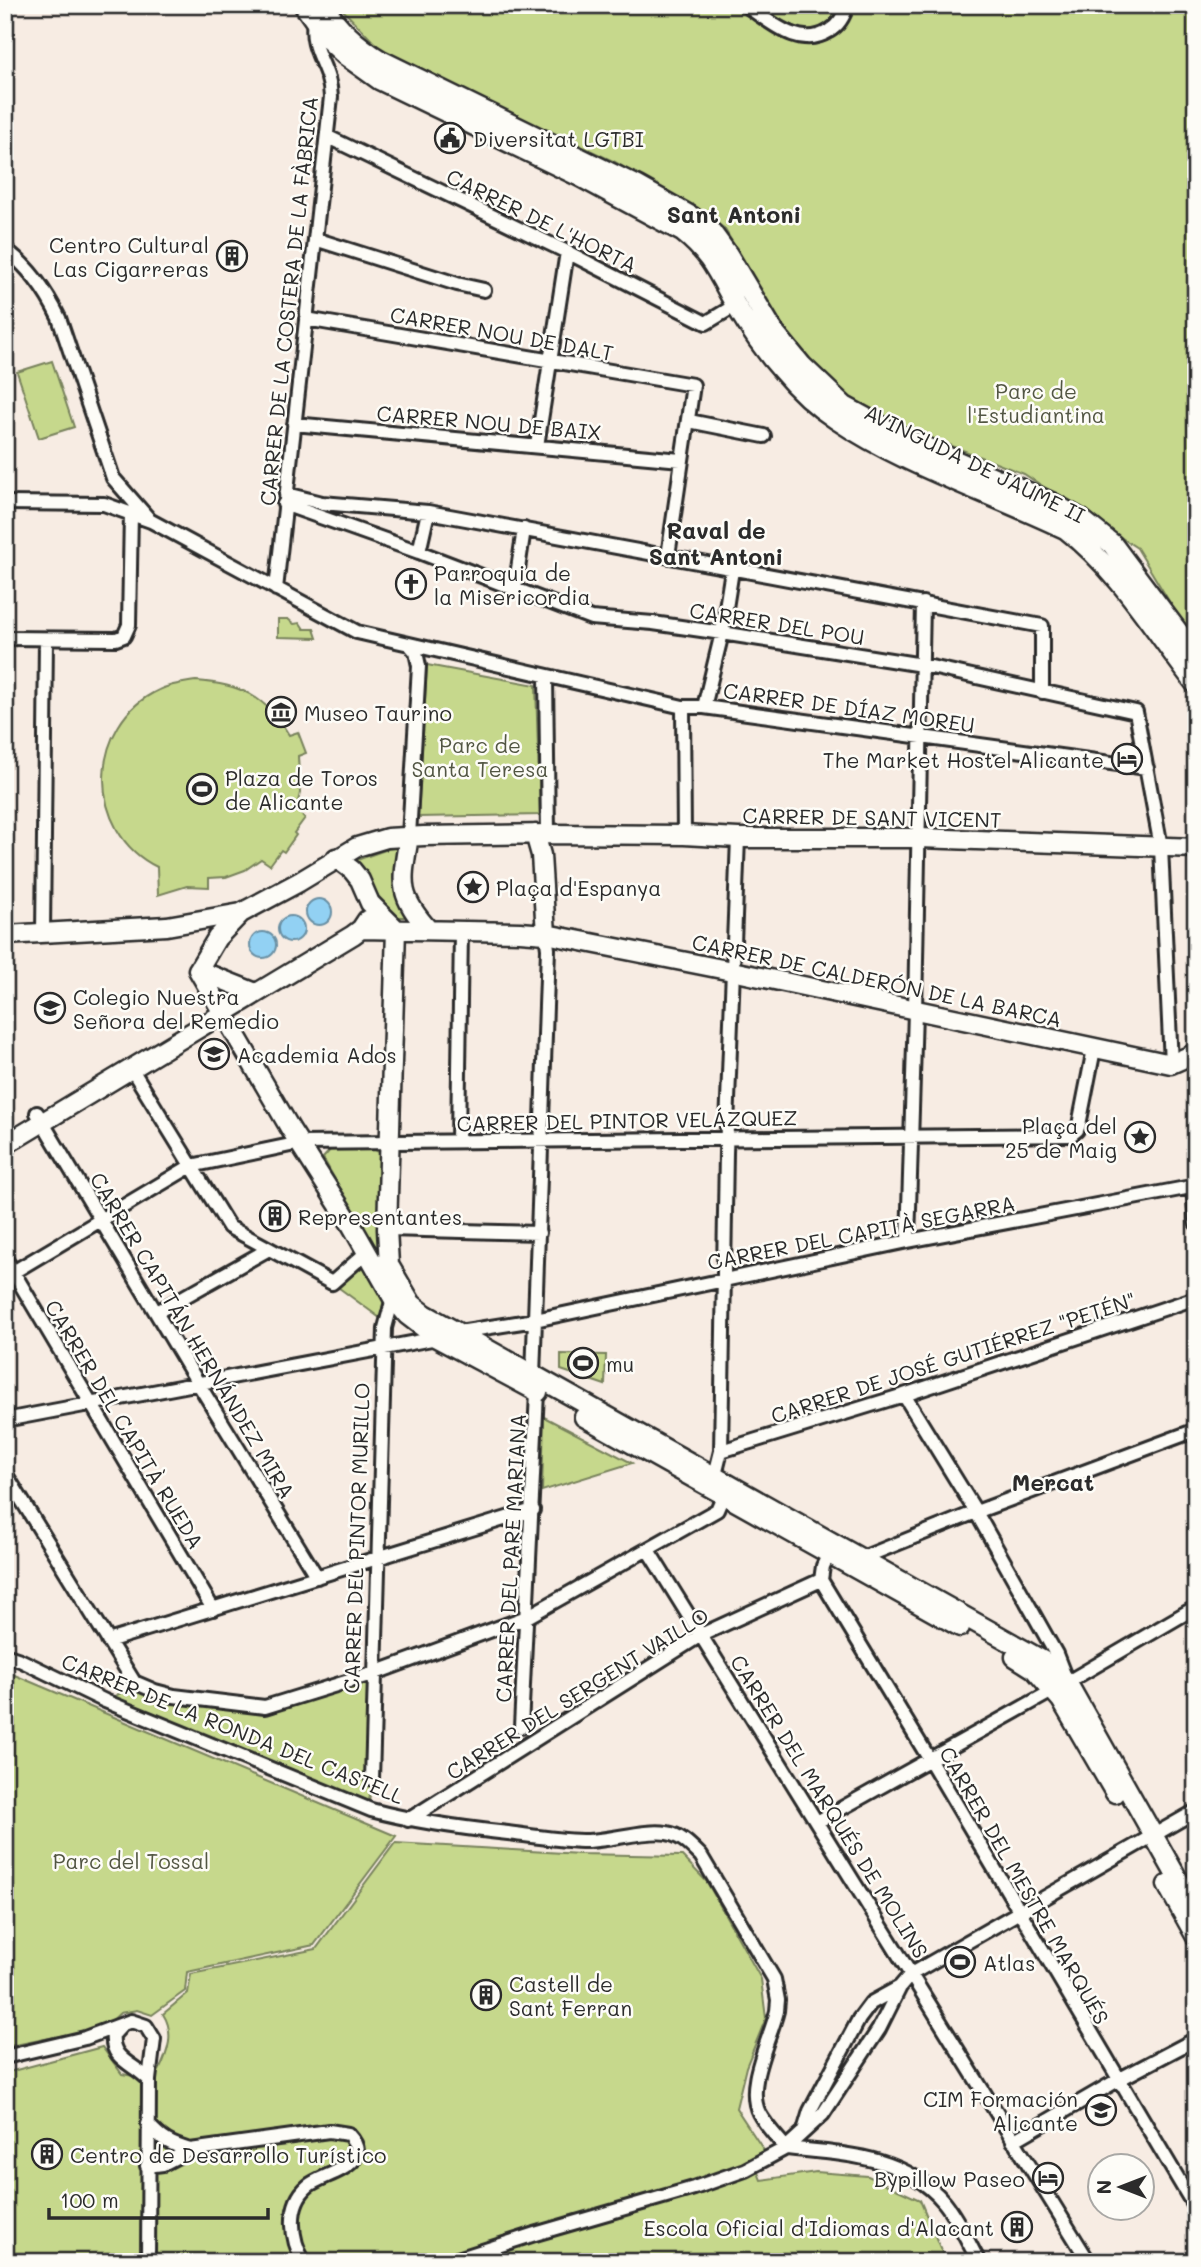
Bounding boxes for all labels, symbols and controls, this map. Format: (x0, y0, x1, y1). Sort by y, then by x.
street label: CARRER DE LA COSTERA DE LA FÀBRICA (253, 95, 323, 507)
public building icon: Diversitat LGTBI (433, 121, 467, 155)
place label: Diversitat LGTBI (473, 125, 644, 152)
street label: CARRER DE L'HORTA (442, 162, 642, 278)
district label: Sant Antoni (667, 199, 801, 229)
place label: Centro Cultural Las Cigarreras (49, 231, 209, 282)
building icon: Centro Cultural Las Cigarreras (215, 239, 249, 273)
street label: CARRER NOU DE DALT (388, 300, 616, 366)
park label: Parc de l'Estudiantina (967, 377, 1105, 428)
street label: AVINGUDA DE JAUME II (860, 398, 1090, 528)
street label: CARRER NOU DE BAIX (376, 399, 602, 445)
district label: Raval de Sant Antoni (649, 515, 783, 571)
place label: Parroquia de la Misericordia (434, 559, 591, 610)
church icon: Parroquia de la Misericordia (394, 567, 428, 601)
street label: CARRER DEL POU (688, 596, 866, 650)
street label: CARRER DE DÍAZ MOREU (721, 676, 977, 738)
museum icon: Museo Taurino (264, 695, 298, 729)
place label: Museo Taurino (304, 699, 452, 726)
park label: Parc de Santa Teresa (411, 731, 549, 782)
hotel icon: The Market Hostel Alicante (1110, 742, 1144, 776)
place label: The Market Hostel Alicante (823, 746, 1104, 773)
place label: Plaza de Toros de Alicante (225, 764, 378, 815)
sports icon: Plaza de Toros de Alicante (185, 772, 219, 806)
street label: CARRER DE SANT VICENT (742, 801, 1002, 833)
place icon: Plaça d'Espanya (456, 870, 490, 904)
place label: Plaça d'Espanya (496, 874, 661, 901)
street label: CARRER DE CALDERÓN DE LA BARCA (690, 928, 1064, 1032)
place label: Colegio Nuestra Señora del Remedio (73, 983, 279, 1034)
school or university icon: Colegio Nuestra Señora del Remedio (33, 991, 67, 1025)
school or university icon: Academia Ados (197, 1037, 231, 1071)
place label: Academia Ados (237, 1041, 397, 1068)
street label: CARRER DEL PINTOR VELÁZQUEZ (456, 1104, 798, 1136)
place label: Plaça del 25 de Maig (1005, 1112, 1117, 1163)
place icon: Plaça del 25 de Maig (1123, 1120, 1157, 1154)
street label: CARRER CAPITÁN HERNÁNDEZ MIRA (85, 1167, 301, 1503)
street label: CARRER DEL CAPITÀ SEGARRA (705, 1189, 1017, 1275)
building icon: Representantes (258, 1199, 292, 1233)
place label: Representantes (298, 1203, 462, 1230)
street label: CARRER DE JOSÉ GUTIÉRREZ "PETÉN" (767, 1285, 1139, 1429)
street label: CARRER DEL CAPITÀ RUEDA (40, 1295, 210, 1553)
sports icon: mu (566, 1346, 600, 1380)
place label: mu (606, 1350, 634, 1377)
street label: CARRER DEL PINTOR MURILLO (337, 1382, 375, 1694)
street label: CARRER DEL PARE MARIANA (489, 1413, 531, 1703)
district label: Mercat (1012, 1467, 1094, 1497)
street label: CARRER DEL SERGENT VAILLO (441, 1601, 713, 1785)
street label: CARRER DE LA RONDA DEL CASTELL (58, 1647, 408, 1809)
street label: CARRER DEL MARQUÉS DE MOLINS (725, 1649, 935, 1963)
street label: CARRER DEL MESTRE MARQUÉS (934, 1741, 1116, 2029)
park label: Parc del Tossal (53, 1847, 209, 1874)
sports icon: Atlas (943, 1945, 977, 1979)
place label: Atlas (983, 1949, 1035, 1976)
place label: Castell de Sant Ferran (509, 1970, 632, 2021)
building icon: Castell de Sant Ferran (469, 1978, 503, 2012)
place label: CIM Formación Alicante (923, 2085, 1078, 2136)
school or university icon: CIM Formación Alicante (1084, 2093, 1118, 2127)
building icon: Centro de Desarrollo Turístico (30, 2137, 64, 2171)
place label: Centro de Desarrollo Turístico (70, 2141, 387, 2168)
north arrow (1086, 2152, 1156, 2222)
hotel icon: Bypillow Paseo (1031, 2161, 1065, 2195)
place label: Bypillow Paseo (874, 2165, 1025, 2192)
scale bar (49, 2176, 268, 2220)
text: N (1091, 2180, 1116, 2194)
text: 100 m (60, 2186, 119, 2213)
building icon: Escola Oficial d'Idiomas d'Alacant (1000, 2210, 1034, 2244)
place label: Escola Oficial d'Idiomas d'Alacant (644, 2214, 994, 2241)

